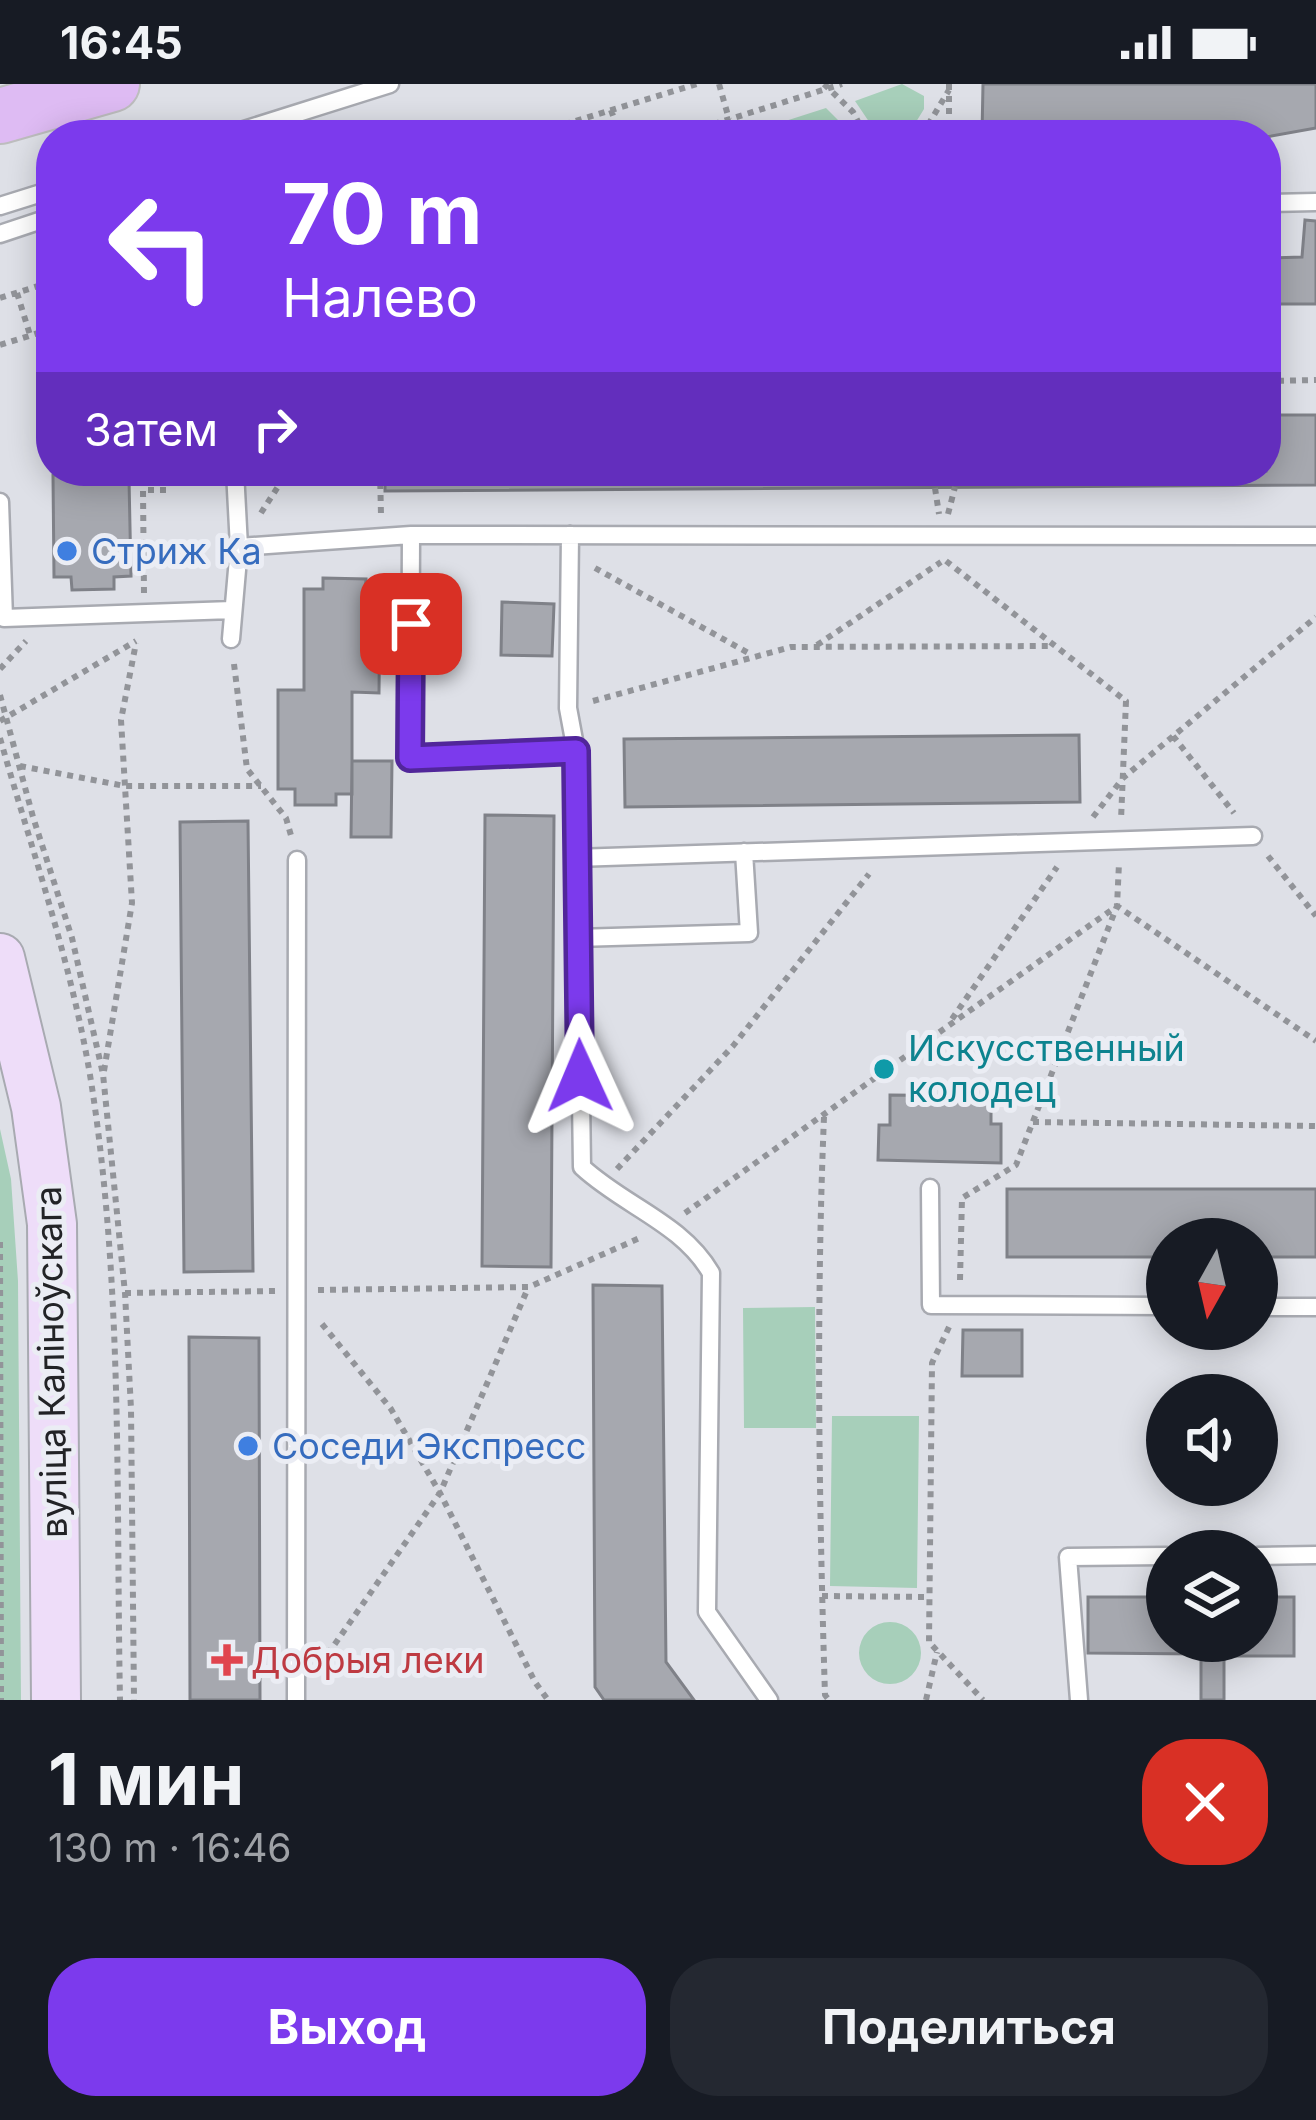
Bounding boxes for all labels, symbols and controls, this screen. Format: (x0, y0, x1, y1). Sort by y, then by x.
text: 16:45 (60, 15, 183, 70)
text: 70 m (282, 163, 483, 264)
icon: left (84, 168, 240, 324)
text: Налево (282, 265, 478, 330)
icon: right (242, 396, 308, 462)
text: Затем (84, 402, 218, 457)
place label: Стриж Ка (91, 529, 262, 573)
marker: Стриж Ка (54, 538, 80, 564)
pin (360, 573, 462, 675)
icon: arrive (378, 591, 444, 657)
position arrow (517, 1013, 643, 1139)
place label: Искусственный колодец (908, 1026, 1185, 1111)
marker: Искусственный колодец (871, 1056, 897, 1082)
street label: вуліца Каліноўскага (26, 1186, 76, 1538)
north arrow (1146, 1218, 1278, 1350)
map controls (1146, 1218, 1278, 1662)
button: sound (1146, 1374, 1278, 1506)
place label: Соседи Экспресс (272, 1424, 586, 1468)
marker: Соседи Экспресс (235, 1433, 261, 1459)
button: layers (1146, 1530, 1278, 1662)
place label: Добрыя леки (251, 1638, 485, 1682)
marker: Добрыя леки (214, 1647, 240, 1673)
text: 1 мин (48, 1735, 244, 1822)
button: close (1142, 1739, 1268, 1865)
text: 130 m · 16:46 (48, 1824, 292, 1871)
button: Выход (48, 1958, 646, 2096)
button: Поделиться (670, 1958, 1268, 2096)

